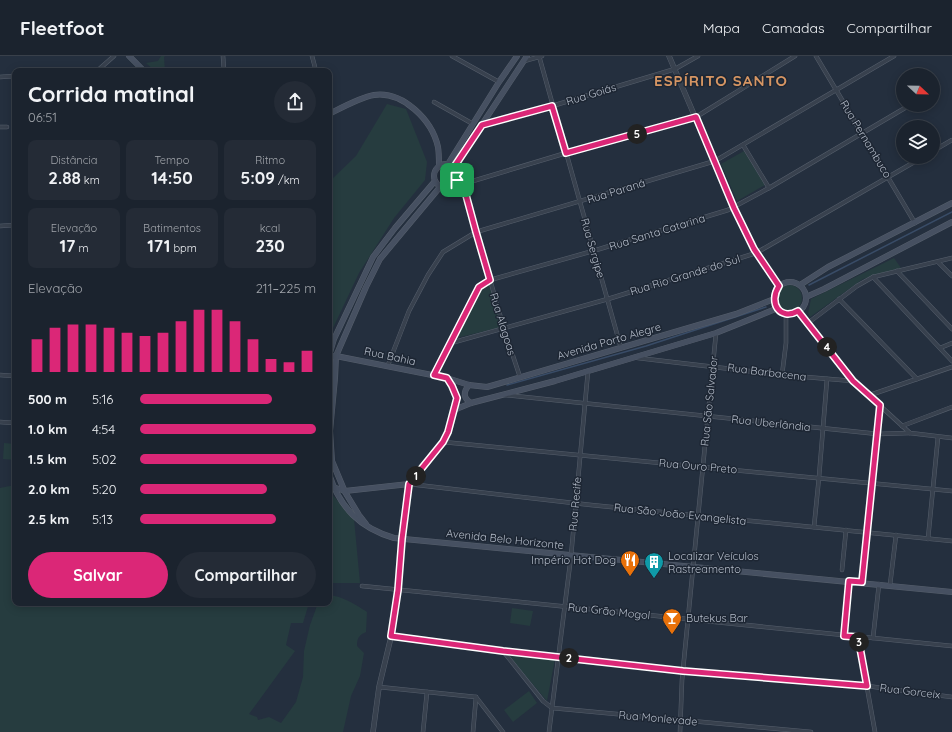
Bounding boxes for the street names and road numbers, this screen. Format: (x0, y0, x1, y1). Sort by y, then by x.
street label: Rua Goiás (564, 80, 618, 108)
street label: Rua Pernambuco (837, 97, 895, 181)
street label: Rua Paraná (585, 176, 647, 206)
street label: Rua Santa Catarina (607, 211, 707, 253)
street label: Rua Sergipe (578, 216, 608, 280)
street label: Rua Rio Grande do Sul (628, 252, 742, 298)
street label: Rua Alagoas (487, 291, 519, 357)
street label: Avenida Porto Alegre (556, 319, 662, 363)
street label: Rua Bahia (363, 344, 417, 368)
street label: Rua São Salvador (697, 354, 721, 447)
street label: Rua Barbacena (727, 360, 807, 384)
street label: Rua Uberlândia (731, 412, 811, 434)
street label: Rua Ouro Preto (658, 456, 738, 476)
street label: Rua Recife (566, 476, 584, 532)
street label: Rua São João Evangelista (613, 500, 747, 528)
street label: Avenida Belo Horizonte (445, 526, 565, 552)
street label: Rua Grão Mogol (567, 600, 651, 622)
street label: Rua Gorceix (879, 680, 941, 702)
street label: Rua Monlevade (618, 708, 698, 728)

